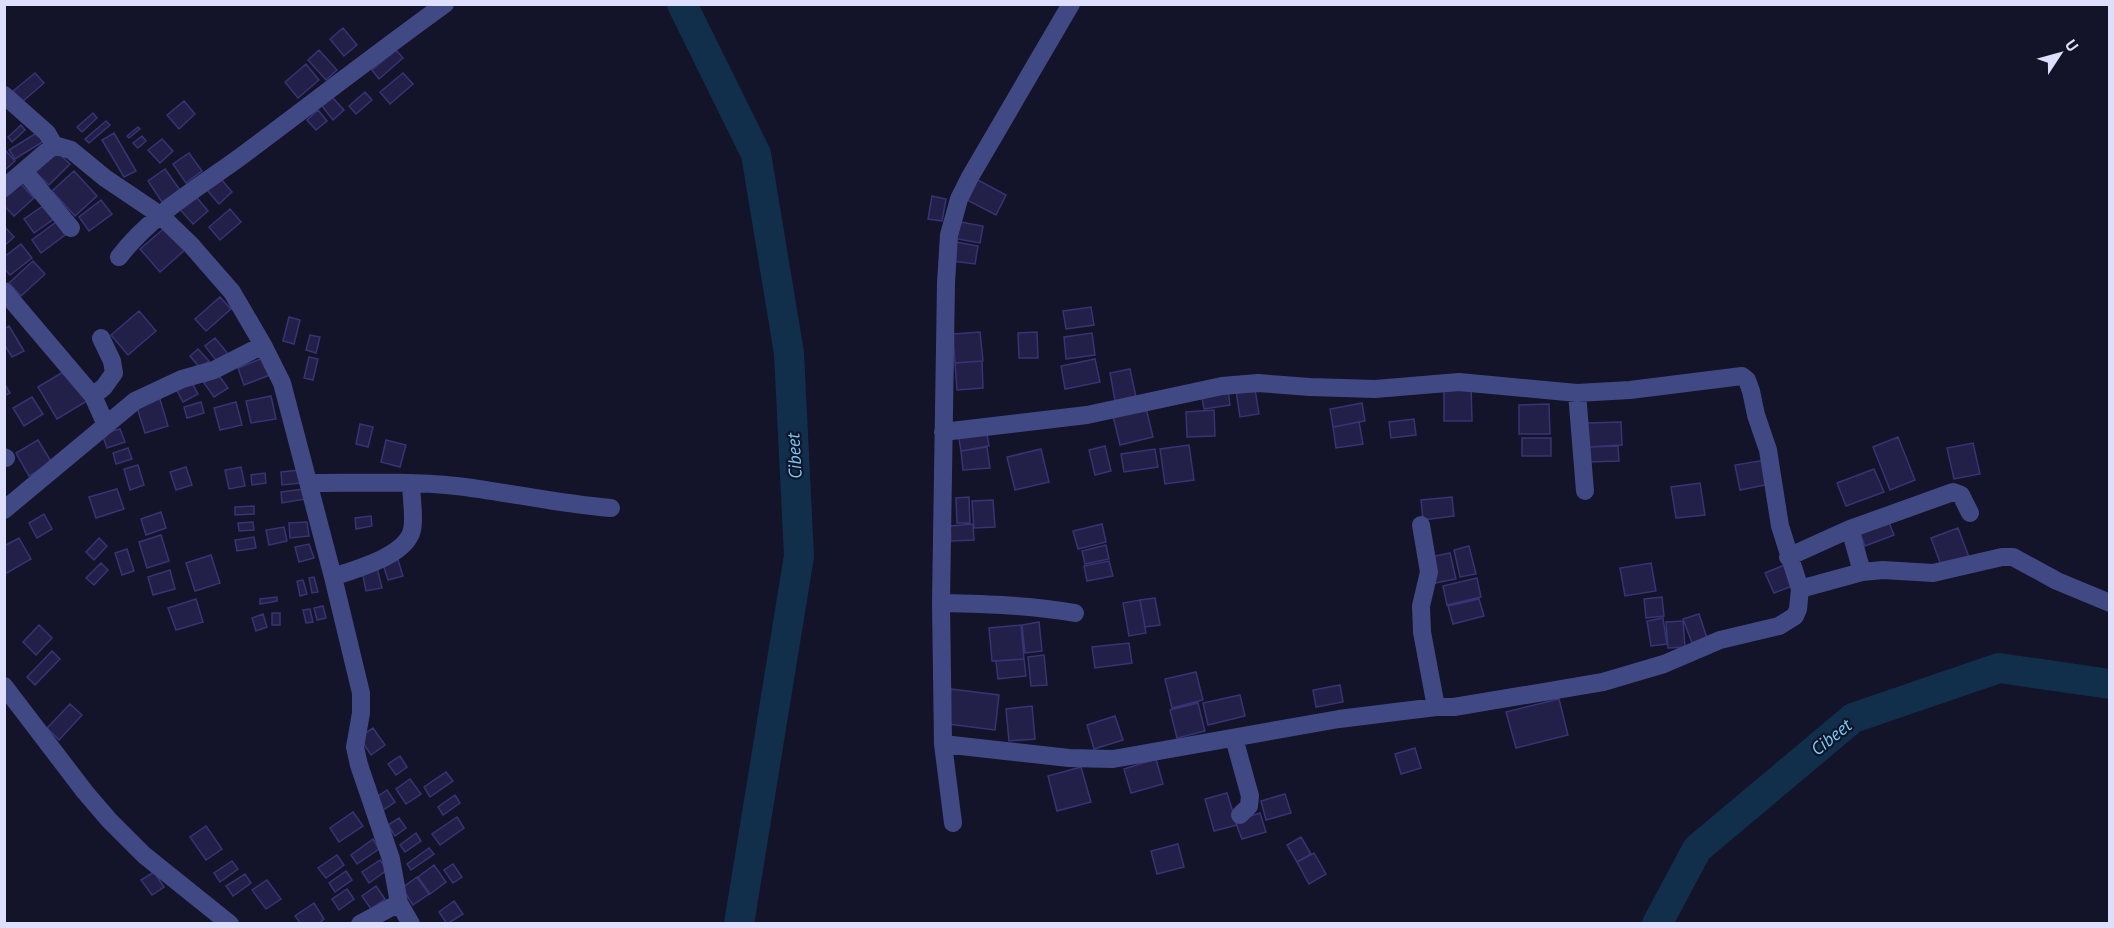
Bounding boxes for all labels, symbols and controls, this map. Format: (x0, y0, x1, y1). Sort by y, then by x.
north arrow (2030, 24, 2090, 84)
text: U (2061, 35, 2083, 55)
water label: Cibeet (781, 431, 807, 479)
water label: Cibeet (1806, 713, 1857, 760)

